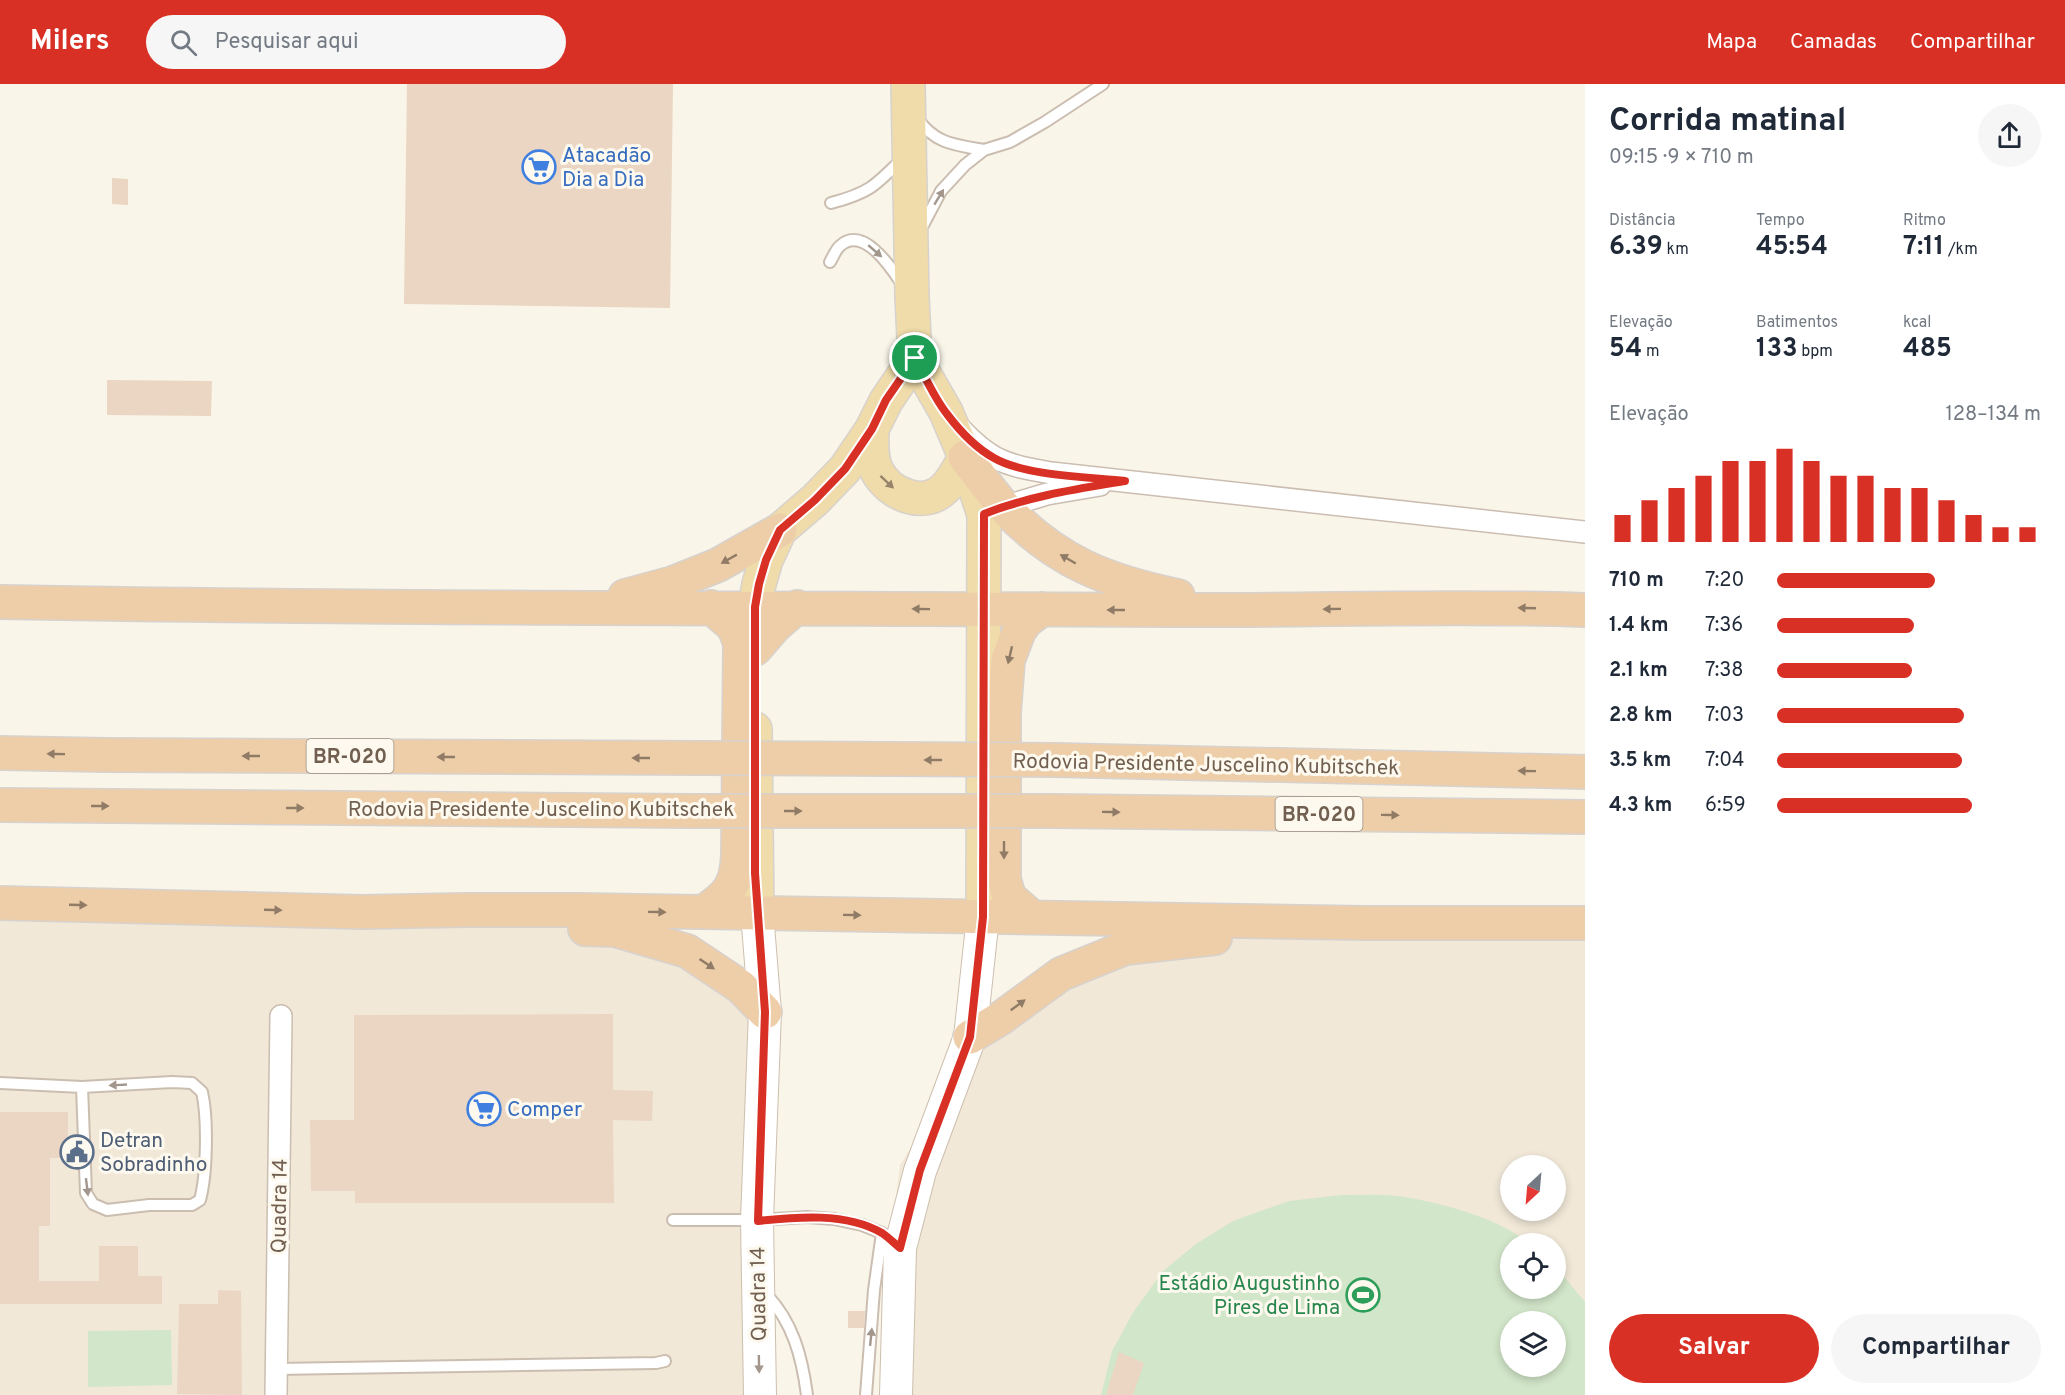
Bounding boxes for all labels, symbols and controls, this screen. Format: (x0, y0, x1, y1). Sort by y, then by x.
search box (146, 15, 566, 69)
text: Milers (30, 24, 110, 60)
icon: search (167, 26, 200, 59)
text: Pesquisar aqui (215, 29, 359, 56)
text: Mapa (1706, 29, 1757, 56)
text: Camadas (1790, 29, 1877, 56)
text: Compartilhar (1910, 29, 2035, 56)
text: Corrida matinal (1609, 101, 1846, 143)
button: share (1978, 104, 2041, 167)
place label: Atacadão Dia a Dia (562, 143, 651, 194)
text: 09:15 · 9 × 710 m (1609, 145, 1754, 171)
supermarket icon: Atacadão Dia a Dia (521, 149, 557, 185)
one-way arrow (934, 188, 944, 205)
text: Distância (1609, 211, 1675, 231)
text: Tempo (1756, 211, 1805, 231)
text: Ritmo (1903, 211, 1946, 231)
text: 6.39 (1609, 231, 1663, 264)
text: 45:54 (1756, 231, 1828, 264)
text: 7:11 (1903, 231, 1944, 264)
text: km (1663, 240, 1689, 260)
text: /km (1944, 240, 1978, 260)
one-way arrow (867, 245, 883, 258)
text: Elevação (1609, 313, 1673, 333)
text: Batimentos (1756, 313, 1838, 333)
text: kcal (1903, 313, 1931, 333)
pin (889, 332, 940, 383)
text: 54 (1609, 333, 1642, 366)
text: 133 (1756, 333, 1798, 366)
text: 485 (1903, 333, 1952, 366)
icon: arrive (898, 341, 931, 374)
text: m (1642, 342, 1659, 362)
text: bpm (1798, 342, 1833, 362)
text: Elevação (1609, 402, 1689, 428)
text: 128–134 m (1945, 402, 2041, 428)
one-way arrow (880, 475, 895, 489)
one-way arrow (720, 554, 737, 564)
one-way arrow (1060, 554, 1077, 564)
text: 710 m (1609, 568, 1664, 594)
text: 7:20 (1705, 568, 1744, 594)
one-way arrow (1517, 603, 1536, 612)
one-way arrow (911, 604, 930, 614)
one-way arrow (1322, 604, 1341, 614)
one-way arrow (1106, 605, 1125, 614)
text: 1.4 km (1609, 613, 1669, 639)
text: 7:36 (1705, 613, 1743, 639)
one-way arrow (1005, 646, 1014, 665)
text: 2.1 km (1609, 658, 1668, 684)
text: 7:38 (1705, 658, 1743, 684)
text: 2.8 km (1609, 703, 1672, 729)
text: 7:03 (1705, 703, 1744, 729)
road number: BR-020 (306, 739, 394, 773)
text: 3.5 km (1609, 748, 1671, 774)
text: 7:04 (1705, 748, 1744, 774)
one-way arrow (46, 749, 65, 759)
street label: Rodovia Presidente Juscelino Kubitschek (1012, 749, 1399, 782)
one-way arrow (241, 751, 260, 761)
one-way arrow (436, 752, 455, 762)
one-way arrow (631, 753, 650, 762)
one-way arrow (924, 755, 943, 765)
one-way arrow (1517, 766, 1536, 776)
text: 4.3 km (1609, 793, 1672, 819)
text: 6:59 (1705, 793, 1746, 819)
street label: Rodovia Presidente Juscelino Kubitschek (348, 797, 734, 824)
road number: BR-020 (1276, 797, 1362, 831)
one-way arrow (91, 801, 110, 811)
one-way arrow (286, 803, 305, 813)
one-way arrow (783, 806, 802, 816)
one-way arrow (1102, 807, 1121, 817)
one-way arrow (1381, 810, 1400, 820)
one-way arrow (999, 840, 1009, 859)
one-way arrow (69, 900, 88, 909)
one-way arrow (264, 905, 283, 915)
one-way arrow (648, 907, 667, 916)
one-way arrow (843, 910, 862, 920)
one-way arrow (699, 958, 715, 969)
one-way arrow (1010, 999, 1026, 1011)
one-way arrow (109, 1080, 128, 1089)
supermarket icon: Comper (466, 1091, 502, 1127)
place label: Comper (507, 1097, 582, 1124)
place label: Detran Sobradinho (100, 1128, 208, 1179)
public building icon: Detran Sobradinho (59, 1134, 95, 1170)
north arrow (1500, 1155, 1566, 1221)
map controls (1500, 1155, 1566, 1377)
street label: Quadra 14 (266, 1158, 295, 1254)
one-way arrow (82, 1177, 91, 1196)
button: locate (1500, 1233, 1566, 1299)
street label: Quadra 14 (745, 1246, 774, 1342)
place label: Estádio Augustinho Pires de Lima (1159, 1271, 1340, 1322)
sports icon: Estádio Augustinho Pires de Lima (1345, 1277, 1381, 1313)
button: layers (1500, 1311, 1566, 1377)
button: Salvar (1609, 1314, 1819, 1383)
button: Compartilhar (1831, 1314, 2041, 1383)
one-way arrow (866, 1327, 876, 1346)
one-way arrow (754, 1355, 764, 1374)

